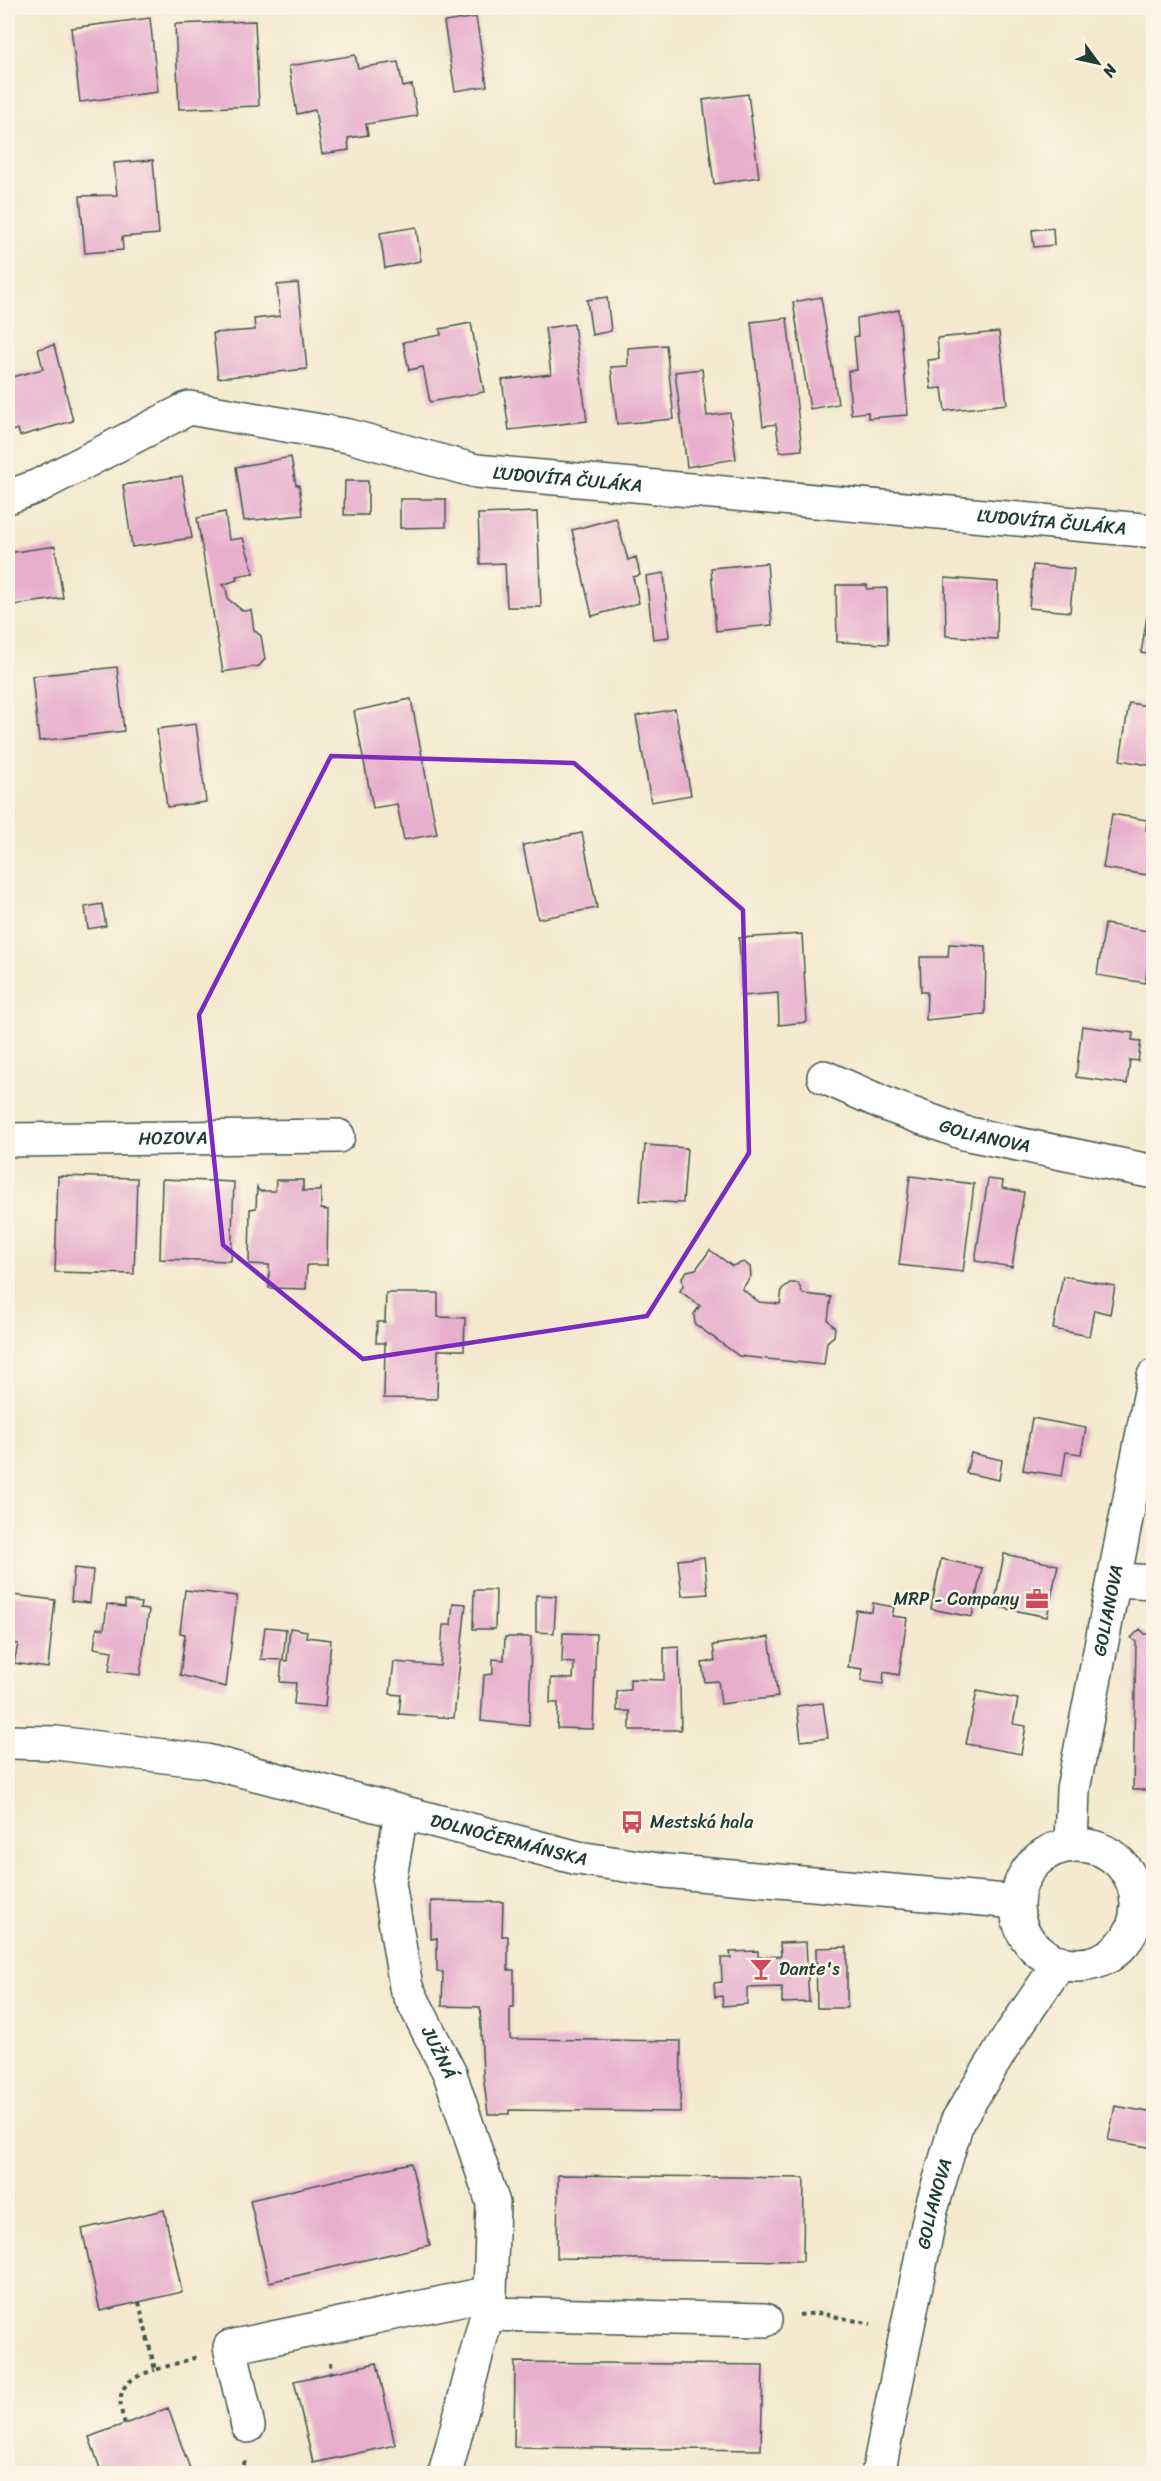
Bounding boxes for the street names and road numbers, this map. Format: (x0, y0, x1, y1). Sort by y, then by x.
street label: ĽUDOVÍTA ČULÁKA (492, 457, 644, 502)
street label: ĽUDOVÍTA ČULÁKA (976, 499, 1128, 544)
street label: GOLIANOVA (935, 1109, 1033, 1162)
street label: HOZOVA (138, 1122, 208, 1154)
street label: GOLIANOVA (1083, 1562, 1133, 1659)
street label: DOLNOČERMÁNSKA (427, 1804, 589, 1875)
street label: JUŽNÁ (412, 2020, 467, 2087)
street label: GOLIANOVA (908, 2155, 961, 2252)

